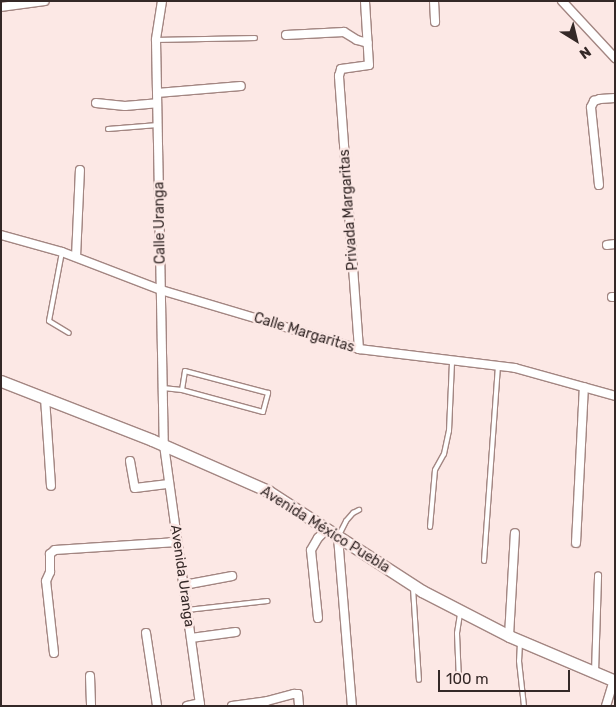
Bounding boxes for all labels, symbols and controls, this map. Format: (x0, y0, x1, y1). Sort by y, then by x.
north arrow (551, 15, 601, 65)
text: N (576, 43, 594, 62)
street label: Privada Margaritas (336, 149, 362, 271)
street label: Calle Uranga (151, 182, 169, 264)
street label: Calle Margaritas (252, 310, 356, 356)
street label: Avenida México Puebla (257, 483, 393, 577)
street label: Avenida Uranga (167, 524, 197, 628)
scale bar (441, 660, 574, 692)
text: 100 m (446, 670, 488, 688)

